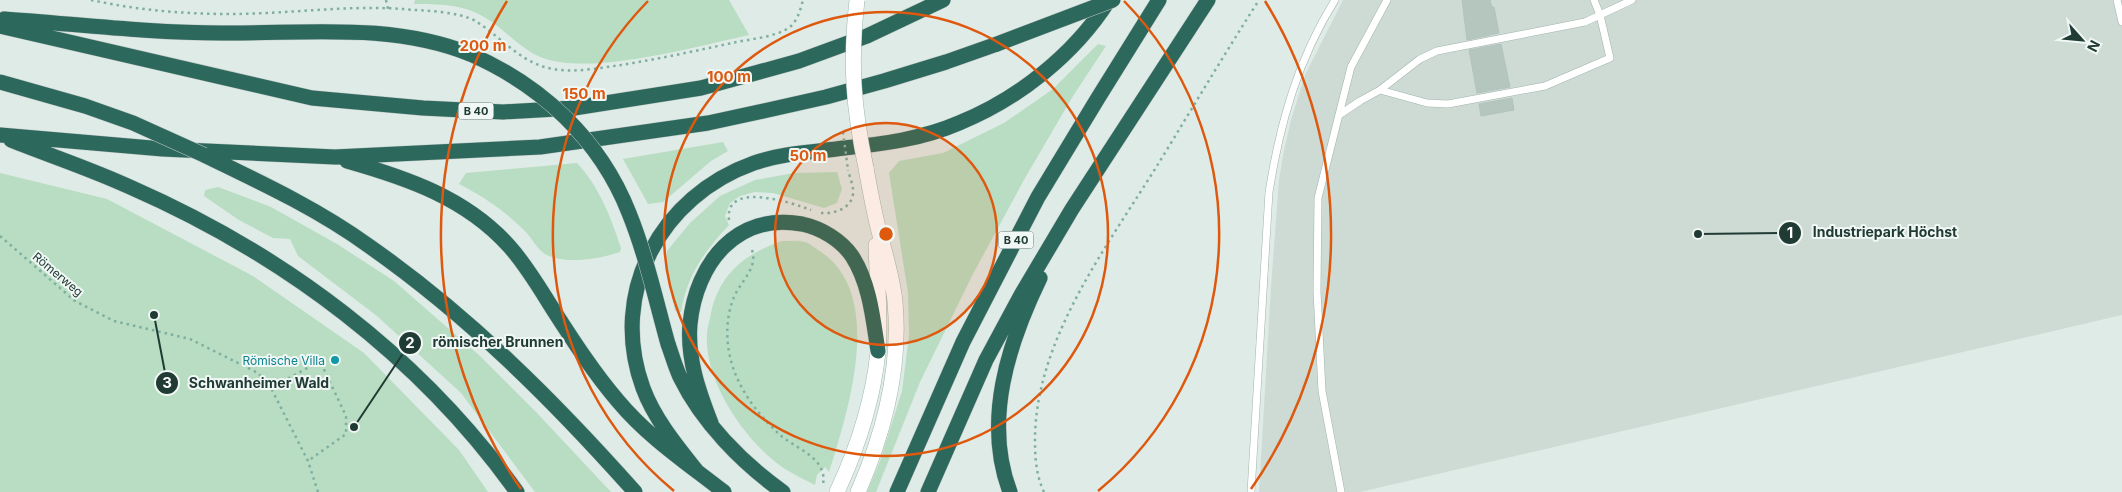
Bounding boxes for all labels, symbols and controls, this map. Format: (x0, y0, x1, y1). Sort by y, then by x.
north arrow (2057, 15, 2107, 65)
text: 200 m (460, 36, 506, 55)
text: N (2084, 38, 2104, 55)
text: 100 m (707, 67, 751, 86)
text: 150 m (562, 84, 606, 103)
road number: B 40 (458, 102, 494, 120)
text: 50 m (790, 146, 826, 165)
callout: Industriepark Höchst (1778, 218, 1967, 247)
text: 1 (1787, 223, 1793, 242)
text: Industriepark Höchst (1813, 223, 1957, 240)
centre of rings (877, 225, 895, 243)
road number: B 40 (998, 232, 1034, 248)
street label: Römerweg (30, 249, 86, 299)
callout: römischer Brunnen (398, 328, 574, 357)
text: 2 (405, 333, 415, 352)
text: römischer Brunnen (433, 333, 563, 350)
place label: Römische Villa (242, 353, 325, 368)
marker: Römische Villa (329, 354, 341, 366)
callout: Schwanheimer Wald (154, 368, 340, 397)
text: 3 (162, 373, 172, 392)
text: Schwanheimer Wald (189, 374, 329, 391)

